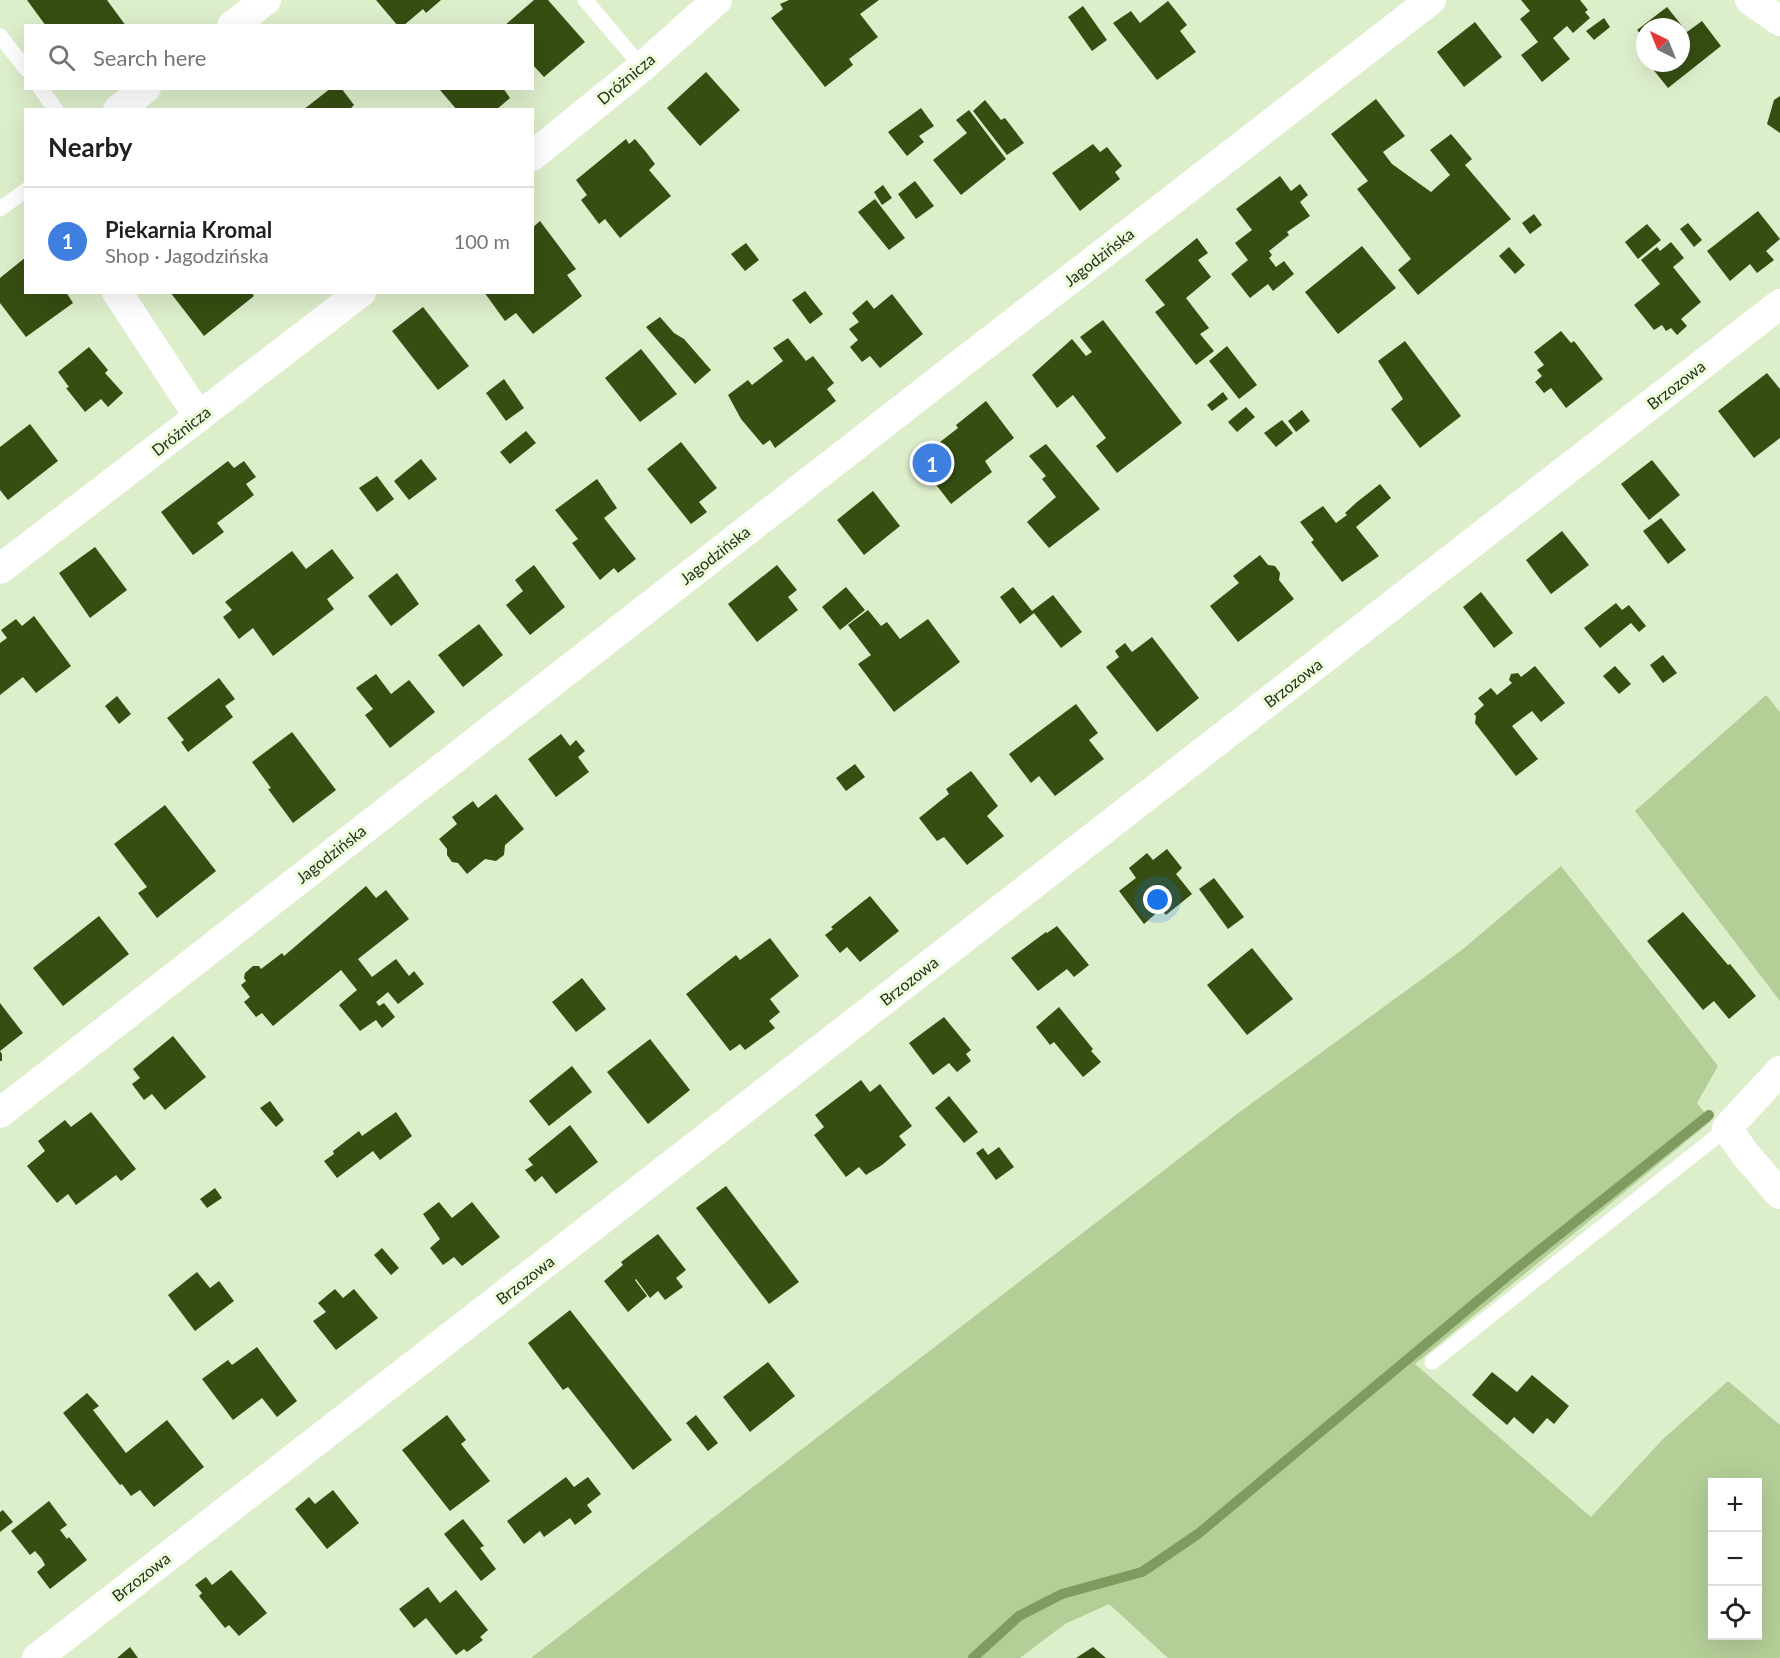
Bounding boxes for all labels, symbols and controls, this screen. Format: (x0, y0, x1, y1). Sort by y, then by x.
north arrow (1636, 18, 1690, 72)
search box (24, 24, 534, 90)
icon: search (45, 41, 78, 74)
text: Search here (93, 44, 206, 71)
street label: Dróżnicza (593, 49, 658, 108)
text: Nearby (48, 131, 133, 163)
text: Piekarnia Kromal (105, 216, 272, 243)
street label: Jagodzińska (1060, 223, 1137, 290)
text: 1 (62, 229, 73, 253)
text: 100 m (454, 229, 510, 253)
text: Shop · Jagodzińska (105, 243, 269, 267)
street label: Brzozowa (1643, 356, 1709, 413)
street label: Dróżnicza (148, 402, 214, 459)
pin: 1 (912, 440, 952, 486)
street label: Jagodzińska (676, 521, 753, 588)
street label: Brzozowa (1260, 654, 1326, 711)
street label: Jagodzińska (292, 820, 369, 887)
your location (1143, 885, 1172, 914)
street label: Brzozowa (876, 952, 942, 1009)
street label: Brzozowa (492, 1251, 558, 1308)
map controls (1708, 1478, 1762, 1640)
button: + (1708, 1478, 1762, 1532)
button: − (1708, 1532, 1762, 1586)
street label: Brzozowa (108, 1548, 174, 1605)
button: locate (1708, 1586, 1762, 1640)

